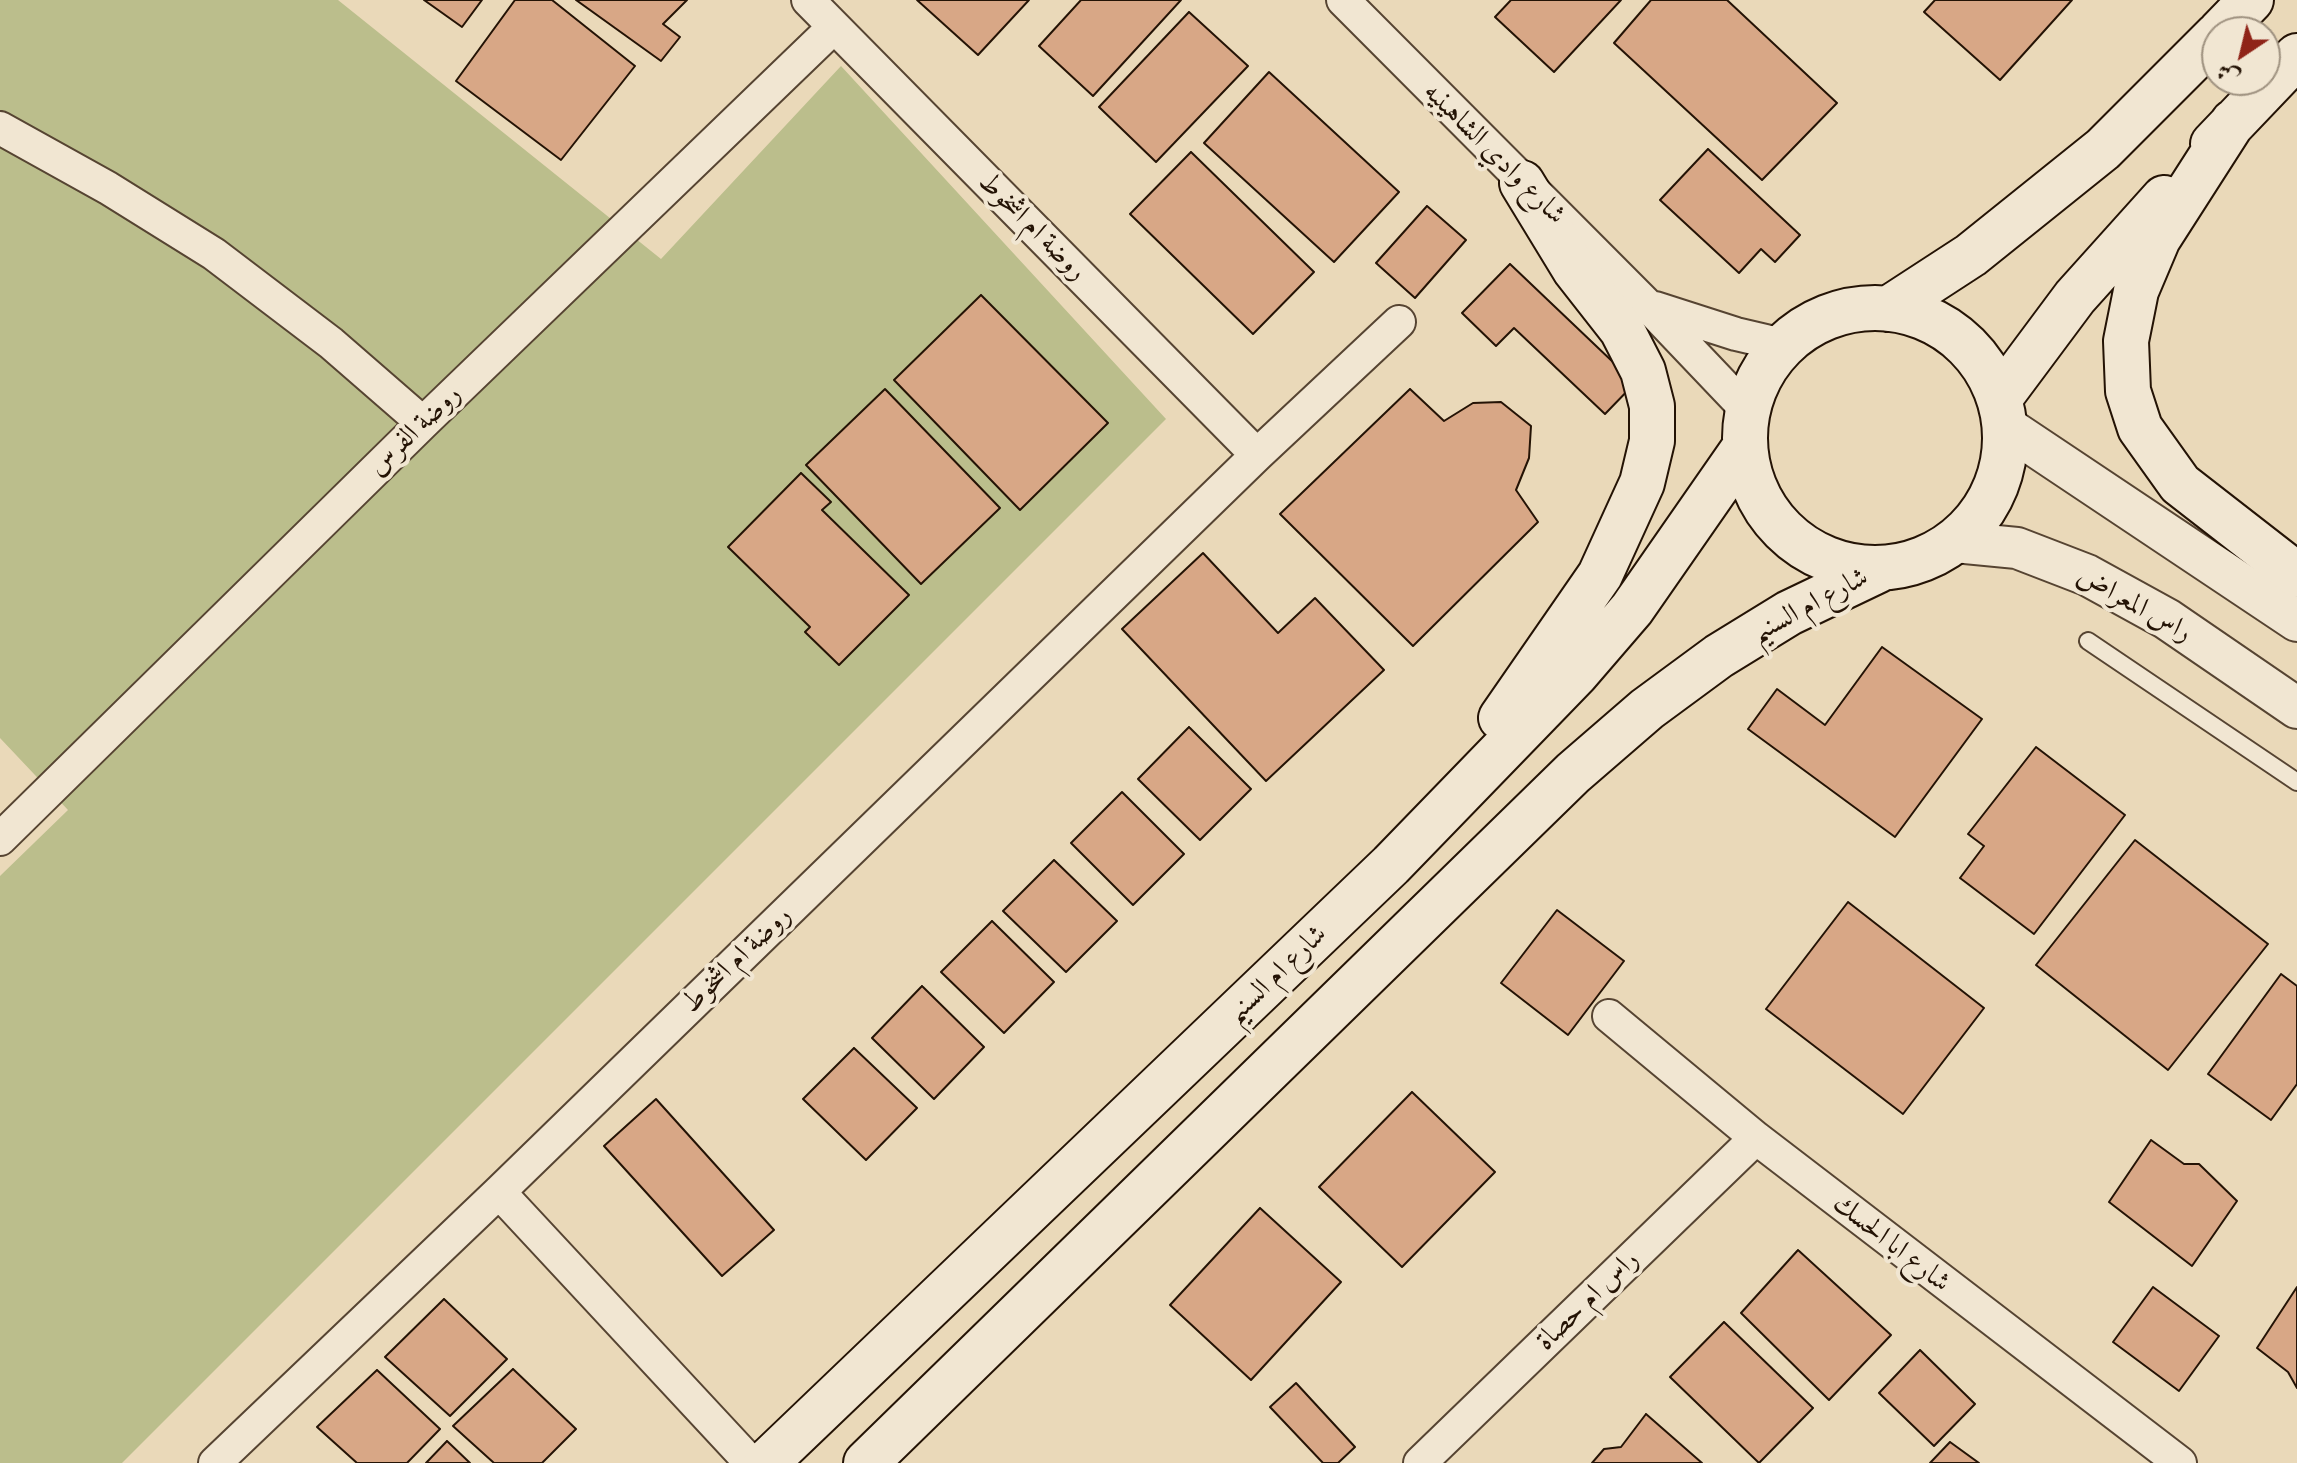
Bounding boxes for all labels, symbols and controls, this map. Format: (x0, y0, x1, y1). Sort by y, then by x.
north arrow (2201, 16, 2281, 96)
text: ش (2211, 55, 2246, 93)
street label: شارع وادي الشاهينيه (1416, 76, 1572, 232)
street label: روضة ام اشخوط (971, 166, 1093, 288)
street label: روضة الفرس (361, 378, 469, 484)
street label: راس المعراض (2071, 560, 2197, 650)
street label: شارع ام السنيم (1746, 561, 1874, 651)
street label: روضة ام اشخوط (675, 899, 799, 1021)
street label: شارع ام السنيم (1219, 919, 1335, 1031)
street label: شارع ابا الحسك (1825, 1188, 1957, 1300)
street label: راس ام حصاة (1530, 1244, 1646, 1358)

